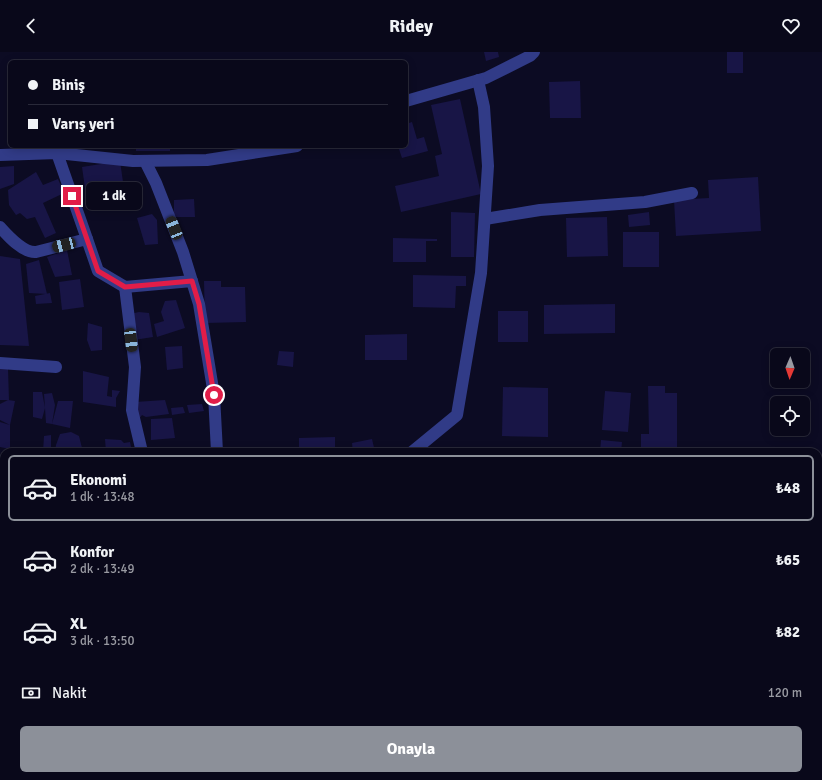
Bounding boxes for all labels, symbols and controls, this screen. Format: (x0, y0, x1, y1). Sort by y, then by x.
icon: back (20, 15, 42, 37)
text: Ridey (389, 15, 433, 37)
icon: heart (780, 15, 802, 37)
text: Biniş (52, 76, 85, 94)
text: Varış yeri (52, 115, 114, 133)
callout: 1 dk (86, 182, 142, 210)
route end (63, 187, 81, 205)
text: 1 dk (102, 188, 126, 204)
car (164, 215, 184, 241)
car (51, 236, 77, 254)
car (124, 327, 138, 353)
north arrow (770, 348, 810, 388)
map controls (770, 348, 810, 436)
route start (205, 386, 223, 404)
button: locate (770, 396, 810, 436)
icon: car (22, 470, 58, 506)
text: Ekonomi (70, 471, 127, 489)
text: ₺48 (776, 479, 800, 497)
text: 1 dk · 13:48 (70, 489, 135, 505)
icon: car (22, 542, 58, 578)
text: Konfor (70, 543, 114, 561)
text: ₺65 (776, 551, 800, 569)
text: 2 dk · 13:49 (70, 561, 135, 577)
icon: car (22, 614, 58, 650)
text: XL (70, 615, 87, 633)
text: ₺82 (776, 623, 800, 641)
text: 3 dk · 13:50 (70, 633, 135, 649)
icon: cash (20, 682, 42, 704)
text: Nakit (52, 684, 86, 702)
text: 120 m (768, 685, 802, 701)
button: Onayla (20, 726, 802, 772)

